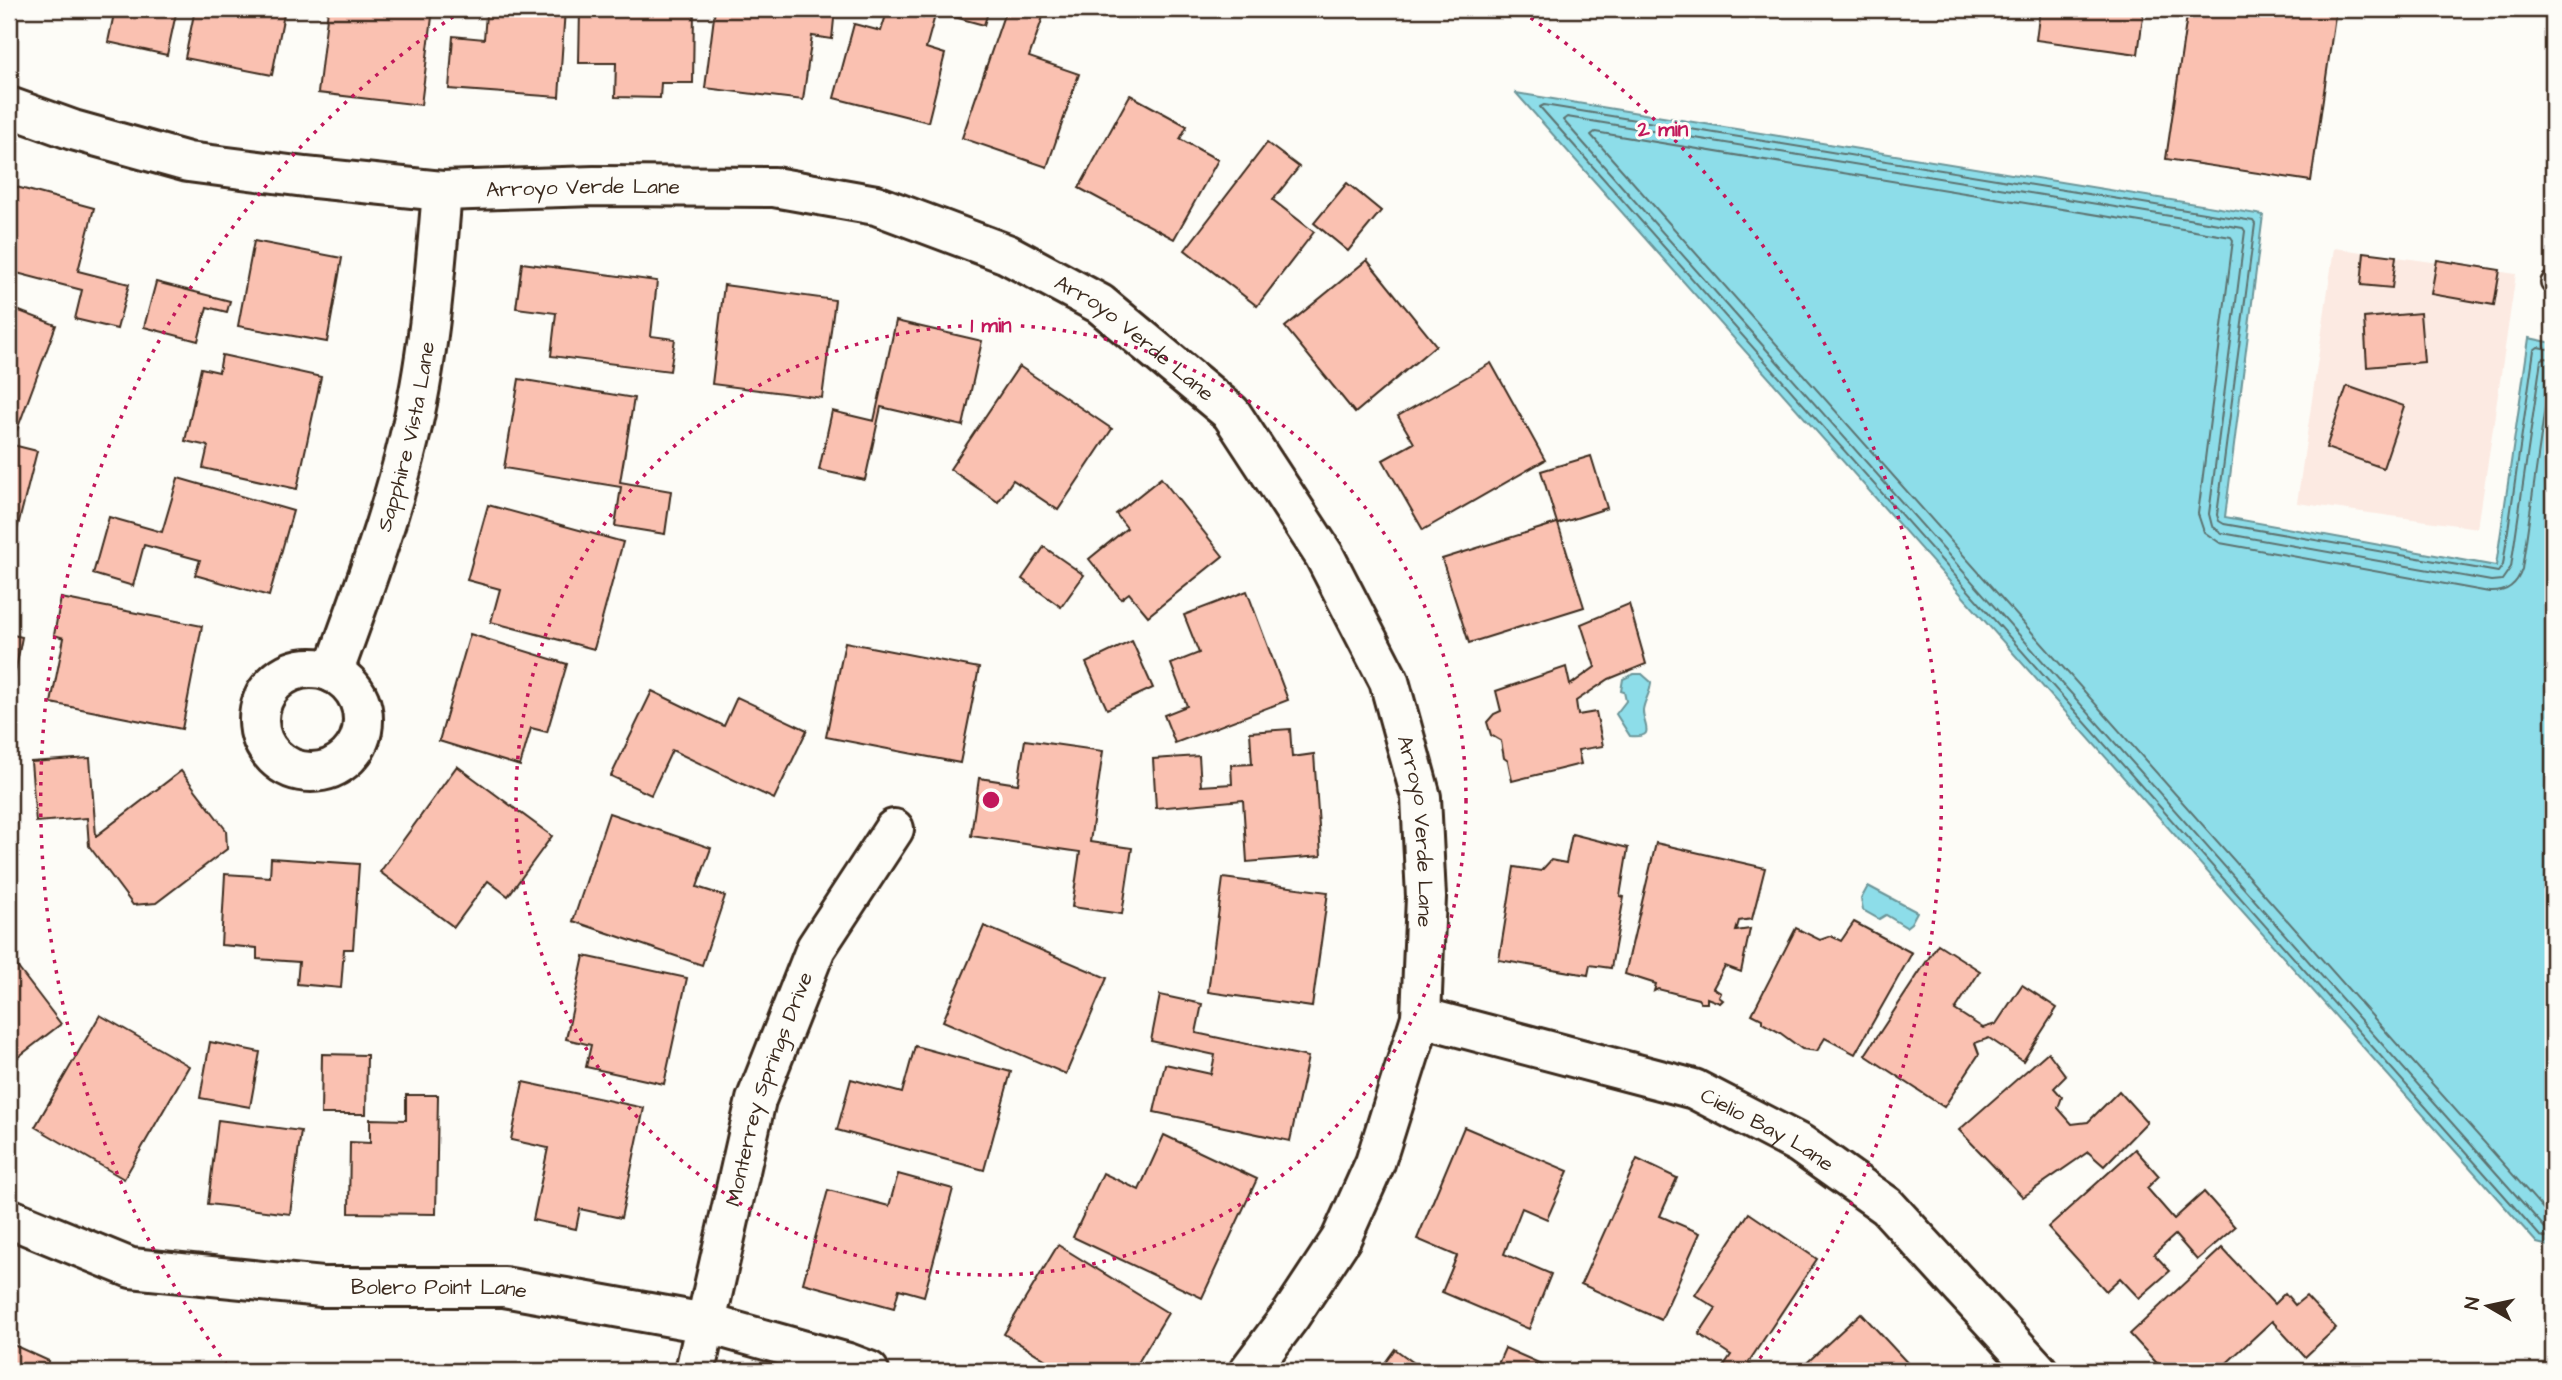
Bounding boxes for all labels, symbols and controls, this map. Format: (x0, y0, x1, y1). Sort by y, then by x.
text: 2 min (1637, 115, 1689, 144)
street label: Arroyo Verde Lane (485, 171, 680, 204)
street label: Arroyo Verde Lane (1050, 268, 1221, 408)
text: 1 min (970, 311, 1012, 340)
street label: Sapphire Vista Lane (369, 340, 441, 535)
street label: Arroyo Verde Lane (1390, 732, 1441, 928)
centre of rings (979, 788, 1003, 812)
street label: Monterrey Springs Drive (718, 967, 820, 1209)
street label: Cielio Bay Lane (1696, 1080, 1840, 1178)
north arrow (2454, 1272, 2524, 1342)
street label: Bolero Point Lane (351, 1273, 530, 1305)
text: N (2458, 1295, 2487, 1312)

